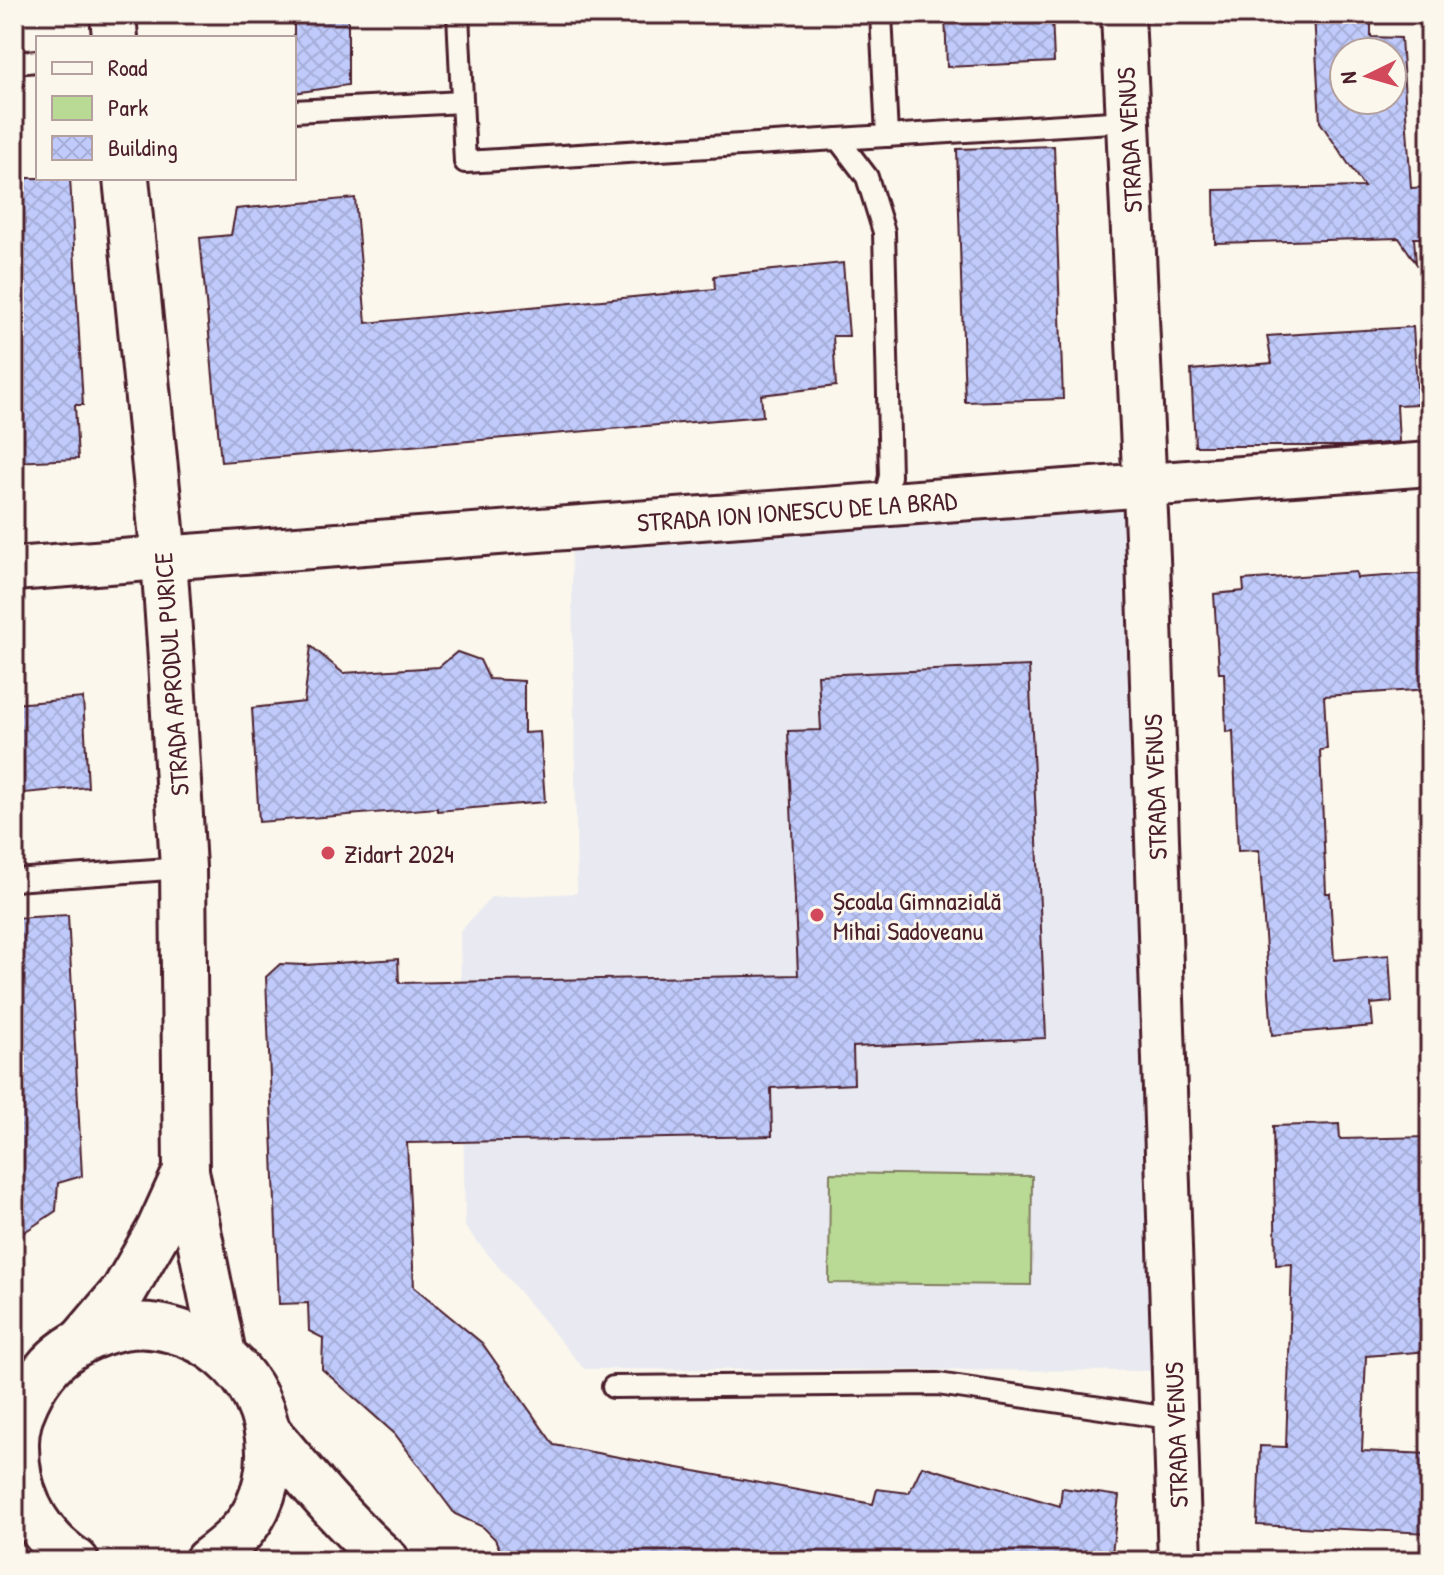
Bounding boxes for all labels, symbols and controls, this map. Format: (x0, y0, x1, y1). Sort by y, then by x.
legend (36, 36, 296, 180)
north arrow (1328, 36, 1408, 116)
text: Road (108, 51, 147, 83)
street label: STRADA VENUS (1108, 66, 1150, 214)
text: N (1333, 70, 1364, 85)
text: Park (108, 91, 148, 123)
text: Building (108, 131, 178, 163)
street label: STRADA ION IONESCU DE LA BRAD (636, 482, 959, 540)
street label: STRADA APRODUL PURICE (145, 551, 197, 797)
street label: STRADA VENUS (1135, 713, 1175, 860)
place label: Zidart 2024 (344, 836, 454, 871)
marker: Zidart 2024 (319, 844, 337, 862)
place label: Școala Gimnazială Mihai Sadoveanu (833, 883, 1001, 948)
marker: Școala Gimnazială Mihai Sadoveanu (808, 906, 826, 924)
street label: STRADA VENUS (1156, 1361, 1196, 1508)

